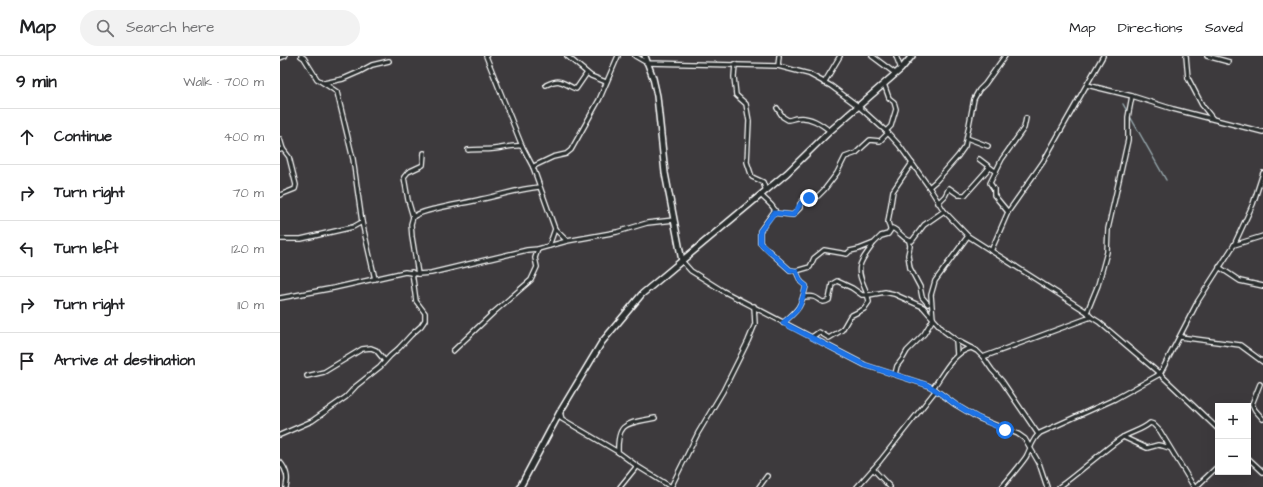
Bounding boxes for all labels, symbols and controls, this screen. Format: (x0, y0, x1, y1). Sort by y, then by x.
search box (80, 10, 360, 46)
text: Map (20, 14, 56, 41)
icon: search (94, 17, 116, 39)
text: Search here (126, 17, 215, 38)
text: Map (1069, 18, 1096, 38)
text: Directions (1118, 18, 1183, 38)
text: Saved (1205, 18, 1243, 38)
text: 9 min (16, 70, 57, 94)
text: Walk · 700 m (183, 73, 264, 91)
icon: ahead (16, 126, 38, 148)
text: Continue (54, 126, 112, 147)
text: 400 m (223, 128, 264, 146)
icon: right (16, 182, 38, 204)
text: Turn right (54, 182, 125, 203)
text: 70 m (232, 184, 264, 202)
route end (800, 189, 818, 207)
icon: left (16, 238, 38, 260)
text: Turn left (54, 238, 118, 259)
text: 120 m (231, 240, 264, 258)
icon: right (16, 294, 38, 316)
text: Turn right (54, 294, 125, 315)
text: 110 m (237, 296, 264, 314)
icon: arrive (16, 350, 38, 372)
text: Arrive at destination (54, 350, 195, 371)
map controls (1215, 403, 1251, 475)
button: + (1215, 403, 1251, 439)
route start (996, 421, 1014, 439)
button: − (1215, 439, 1251, 475)

